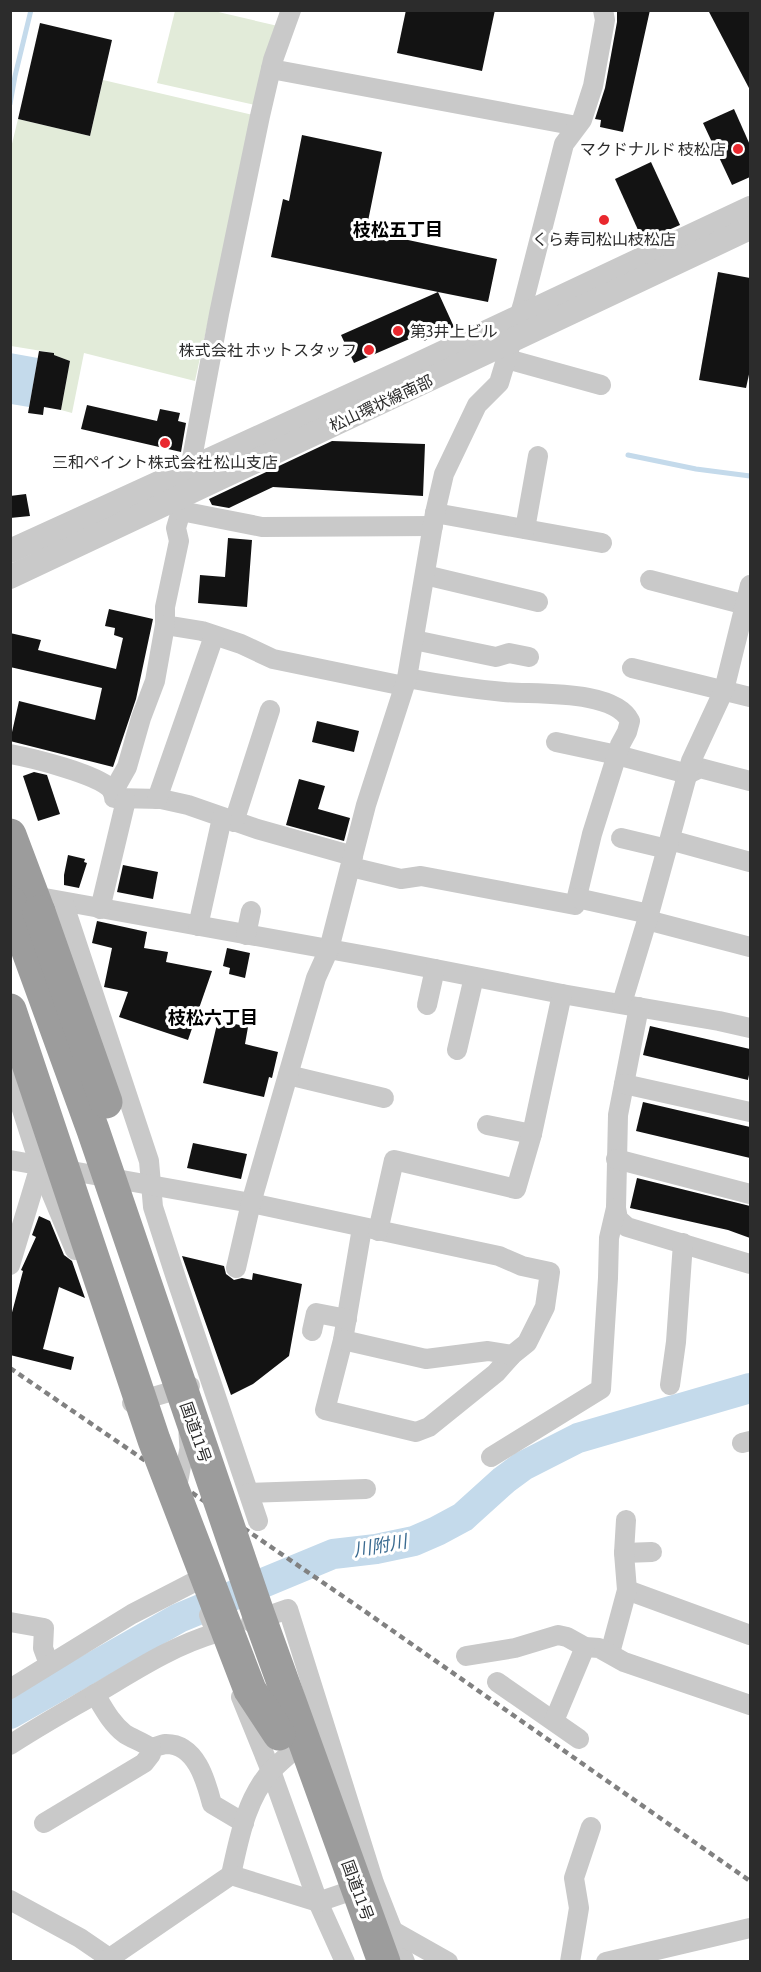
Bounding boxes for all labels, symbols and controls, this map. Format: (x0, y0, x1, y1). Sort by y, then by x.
place label: マクドナルド 枝松店 (580, 140, 726, 158)
marker: マクドナルド 枝松店 (731, 142, 745, 156)
marker: くら寿司松山枝松店 (597, 213, 611, 227)
district label: 枝松五丁目 (353, 219, 443, 240)
place label: くら寿司松山枝松店 (532, 230, 676, 248)
place label: 第3井上ビル (410, 322, 498, 340)
marker: 第3井上ビル (391, 324, 405, 338)
place label: 株式会社 ホットスタッフ (179, 341, 357, 359)
marker: 株式会社 ホットスタッフ (362, 343, 376, 357)
street label: 松山環状線南部 (326, 371, 436, 435)
marker: 三和ペイント株式会社 松山支店 (158, 436, 172, 450)
place label: 三和ペイント株式会社 松山支店 (52, 453, 278, 471)
district label: 枝松六丁目 (168, 1007, 258, 1028)
street label: 国道11号 (177, 1399, 215, 1465)
water label: 川附川 (352, 1530, 410, 1561)
street label: 国道11号 (339, 1857, 377, 1923)

